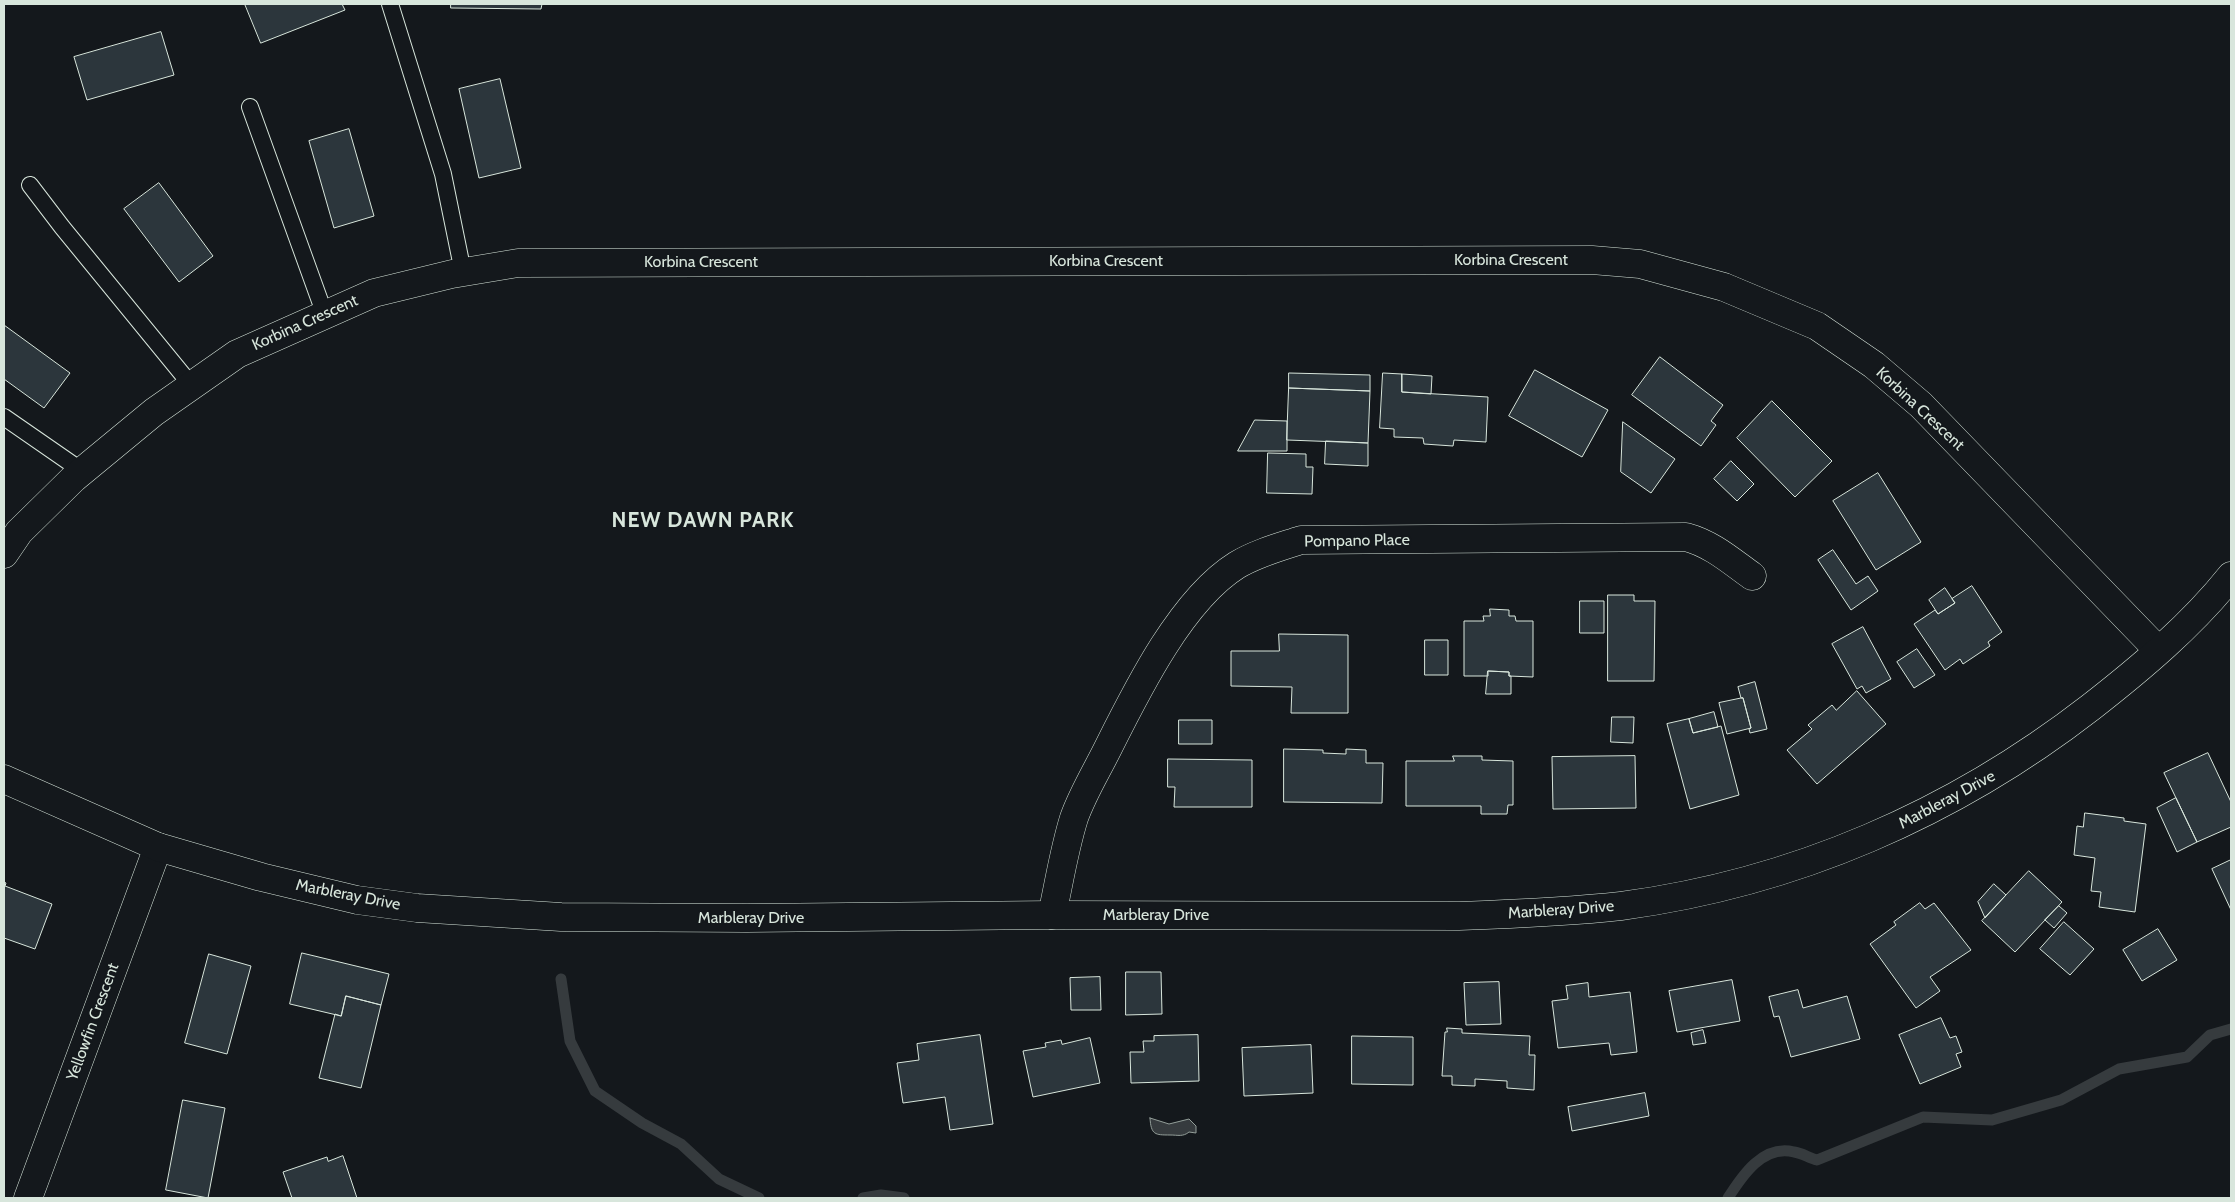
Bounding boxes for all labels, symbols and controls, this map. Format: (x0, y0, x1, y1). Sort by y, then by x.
street label: Korbina Crescent (1454, 250, 1568, 270)
street label: Korbina Crescent (1049, 251, 1163, 271)
street label: Korbina Crescent (644, 252, 758, 272)
street label: Korbina Crescent (249, 291, 361, 355)
street label: Korbina Crescent (1872, 363, 1968, 455)
district label: NEW DAWN PARK (610, 508, 796, 534)
street label: Pompano Place (1304, 530, 1410, 552)
street label: Marbleray Drive (1896, 767, 1998, 833)
street label: Marbleray Drive (294, 875, 402, 915)
street label: Marbleray Drive (1507, 897, 1615, 923)
street label: Marbleray Drive (1103, 905, 1209, 925)
street label: Marbleray Drive (698, 908, 804, 928)
street label: Yellowfin Crescent (63, 961, 123, 1083)

